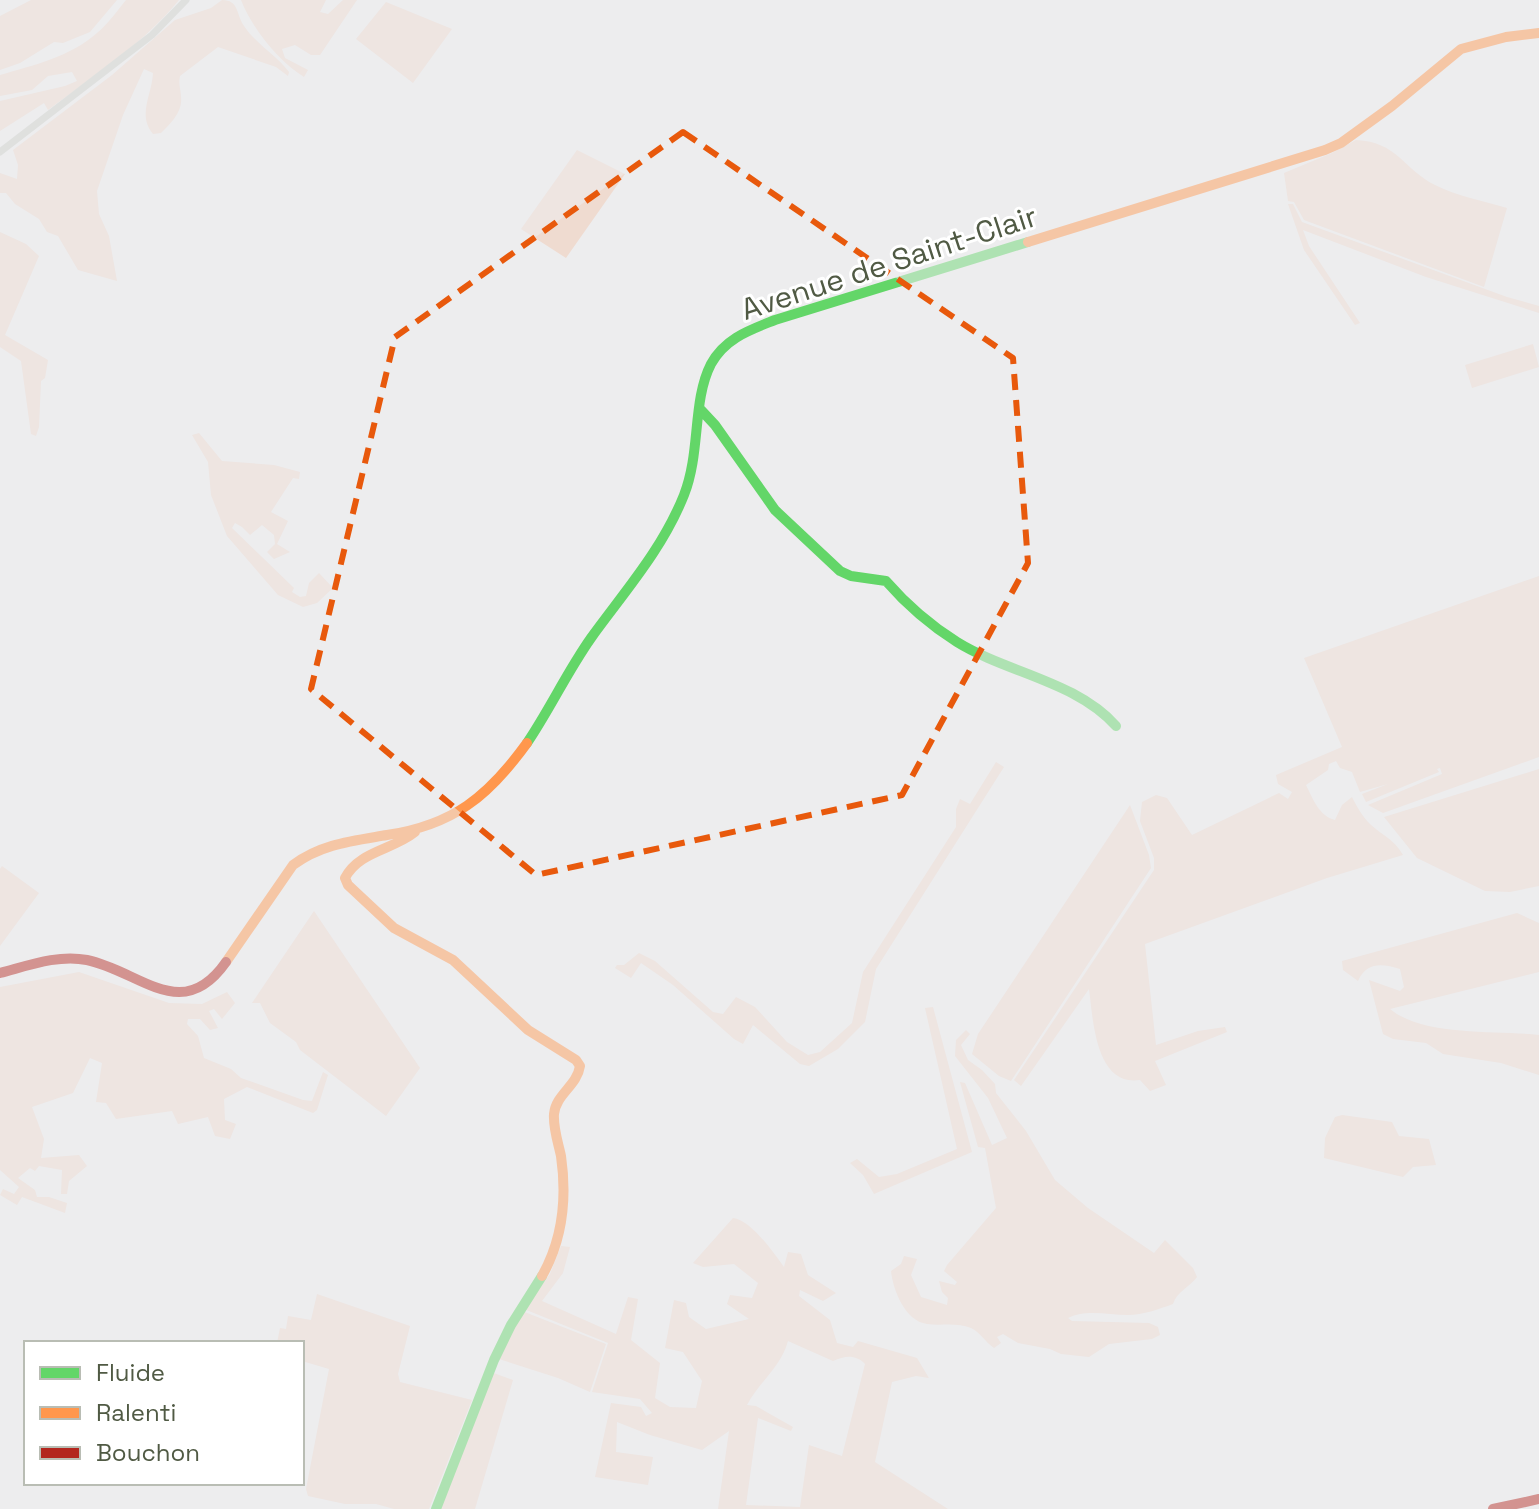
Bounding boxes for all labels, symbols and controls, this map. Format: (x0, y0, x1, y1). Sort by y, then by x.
street label: Avenue de Saint-Clair (736, 196, 1042, 329)
legend (24, 1341, 304, 1485)
text: Fluide (96, 1357, 165, 1388)
text: Ralenti (96, 1397, 176, 1428)
text: Bouchon (96, 1437, 200, 1468)

